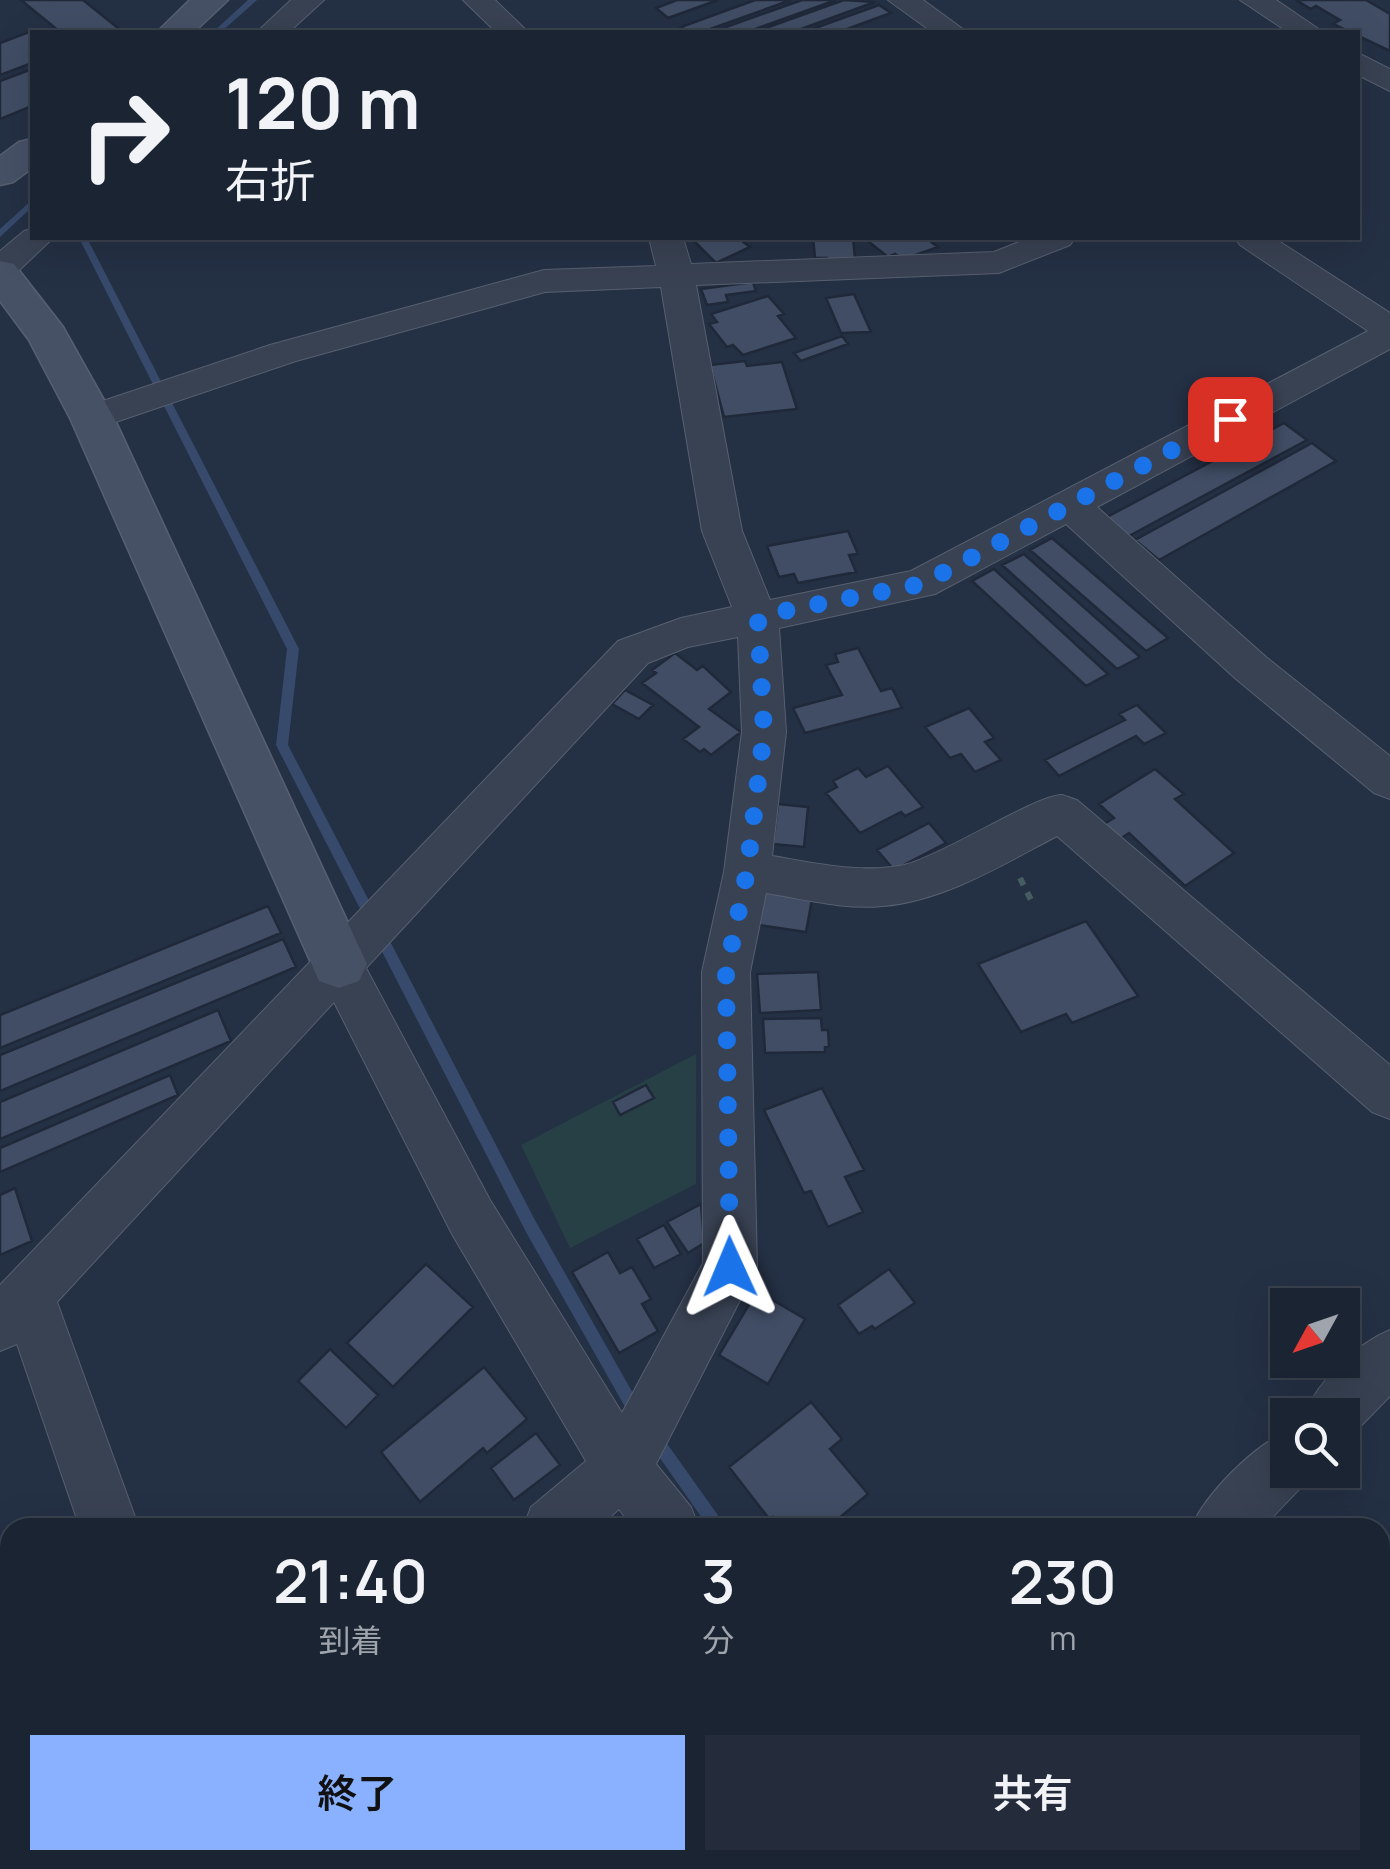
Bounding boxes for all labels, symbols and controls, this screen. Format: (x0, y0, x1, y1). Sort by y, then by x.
text: 120 m (225, 54, 420, 150)
icon: right (60, 70, 190, 200)
text: 右折 (225, 149, 315, 211)
pin (1188, 377, 1273, 462)
icon: arrive (1203, 392, 1258, 447)
position arrow (678, 1215, 782, 1319)
north arrow (1270, 1288, 1360, 1378)
map controls (1270, 1288, 1360, 1488)
button: search (1270, 1398, 1360, 1488)
text: 21:40 (273, 1539, 428, 1621)
text: 3 (701, 1539, 736, 1621)
text: 230 (1009, 1540, 1117, 1622)
text: m (1049, 1616, 1076, 1660)
text: 到着 (319, 1618, 383, 1662)
text: 分 (702, 1618, 734, 1662)
button: 終了 (30, 1735, 685, 1850)
button: 共有 (705, 1735, 1360, 1850)

